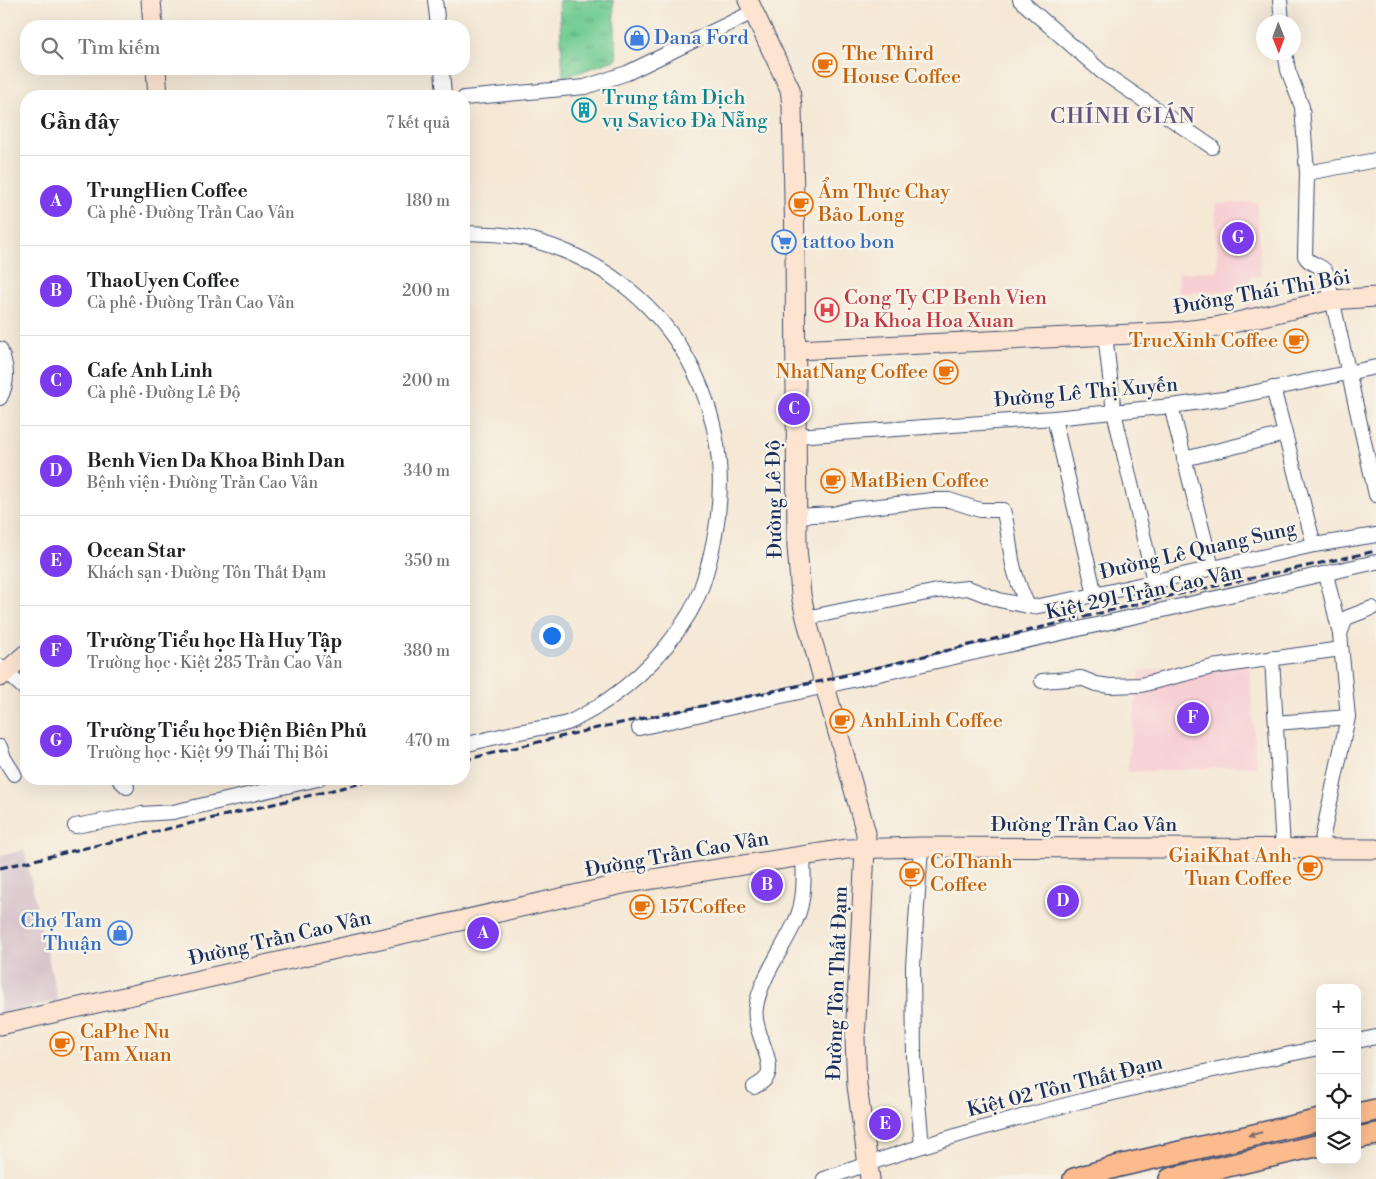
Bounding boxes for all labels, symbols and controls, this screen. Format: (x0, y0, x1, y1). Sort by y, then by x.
north arrow (1256, 15, 1301, 60)
search box (20, 20, 470, 75)
shop icon: Dana Ford (624, 25, 650, 51)
place label: Dana Ford (654, 26, 749, 51)
icon: search (38, 34, 66, 62)
text: Tìm kiếm (78, 36, 161, 60)
place label: The Third House Coffee (842, 42, 961, 90)
cafe icon: The Third House Coffee (812, 52, 838, 78)
place label: Trung tâm Dịch vụ Savico Đà Nẵng (601, 86, 768, 134)
building icon: Trung tâm Dịch vụ Savico Đà Nẵng (571, 97, 597, 123)
district label: CHÍNH GIÁN (1050, 102, 1196, 130)
text: Gần đây (40, 110, 119, 136)
text: 7 kết quả (386, 113, 450, 133)
place label: Ẩm Thực Chay Bảo Long (817, 177, 950, 228)
text: TrungHien Coffee (87, 179, 248, 203)
text: A (50, 191, 62, 211)
text: 180 m (406, 191, 450, 211)
cafe icon: Ẩm Thực Chay Bảo Long (788, 191, 814, 217)
text: Cà phê · Đường Trần Cao Vân (87, 203, 295, 223)
pin: G (1222, 219, 1254, 257)
supermarket icon: tattoo bon (771, 229, 797, 255)
place label: tattoo bon (802, 230, 895, 255)
street label: Đường Thái Thị Bôi (1172, 265, 1353, 321)
text: ThaoUyen Coffee (87, 269, 239, 293)
text: B (50, 281, 62, 301)
text: 200 m (402, 281, 450, 301)
place label: Cong Ty CP Benh Vien Da Khoa Hoa Xuan (844, 286, 1047, 334)
text: Cà phê · Đường Trần Cao Vân (87, 293, 295, 313)
hospital icon: Cong Ty CP Benh Vien Da Khoa Hoa Xuan (814, 297, 840, 323)
cafe icon: TrucXinh Coffee (1283, 328, 1309, 354)
place label: TrucXinh Coffee (1129, 329, 1278, 354)
text: Cafe Anh Linh (87, 359, 213, 383)
cafe icon: NhatNang Coffee (933, 359, 959, 385)
place label: NhatNang Coffee (776, 360, 928, 385)
text: C (50, 371, 62, 391)
text: 200 m (402, 371, 450, 391)
street label: Đường Lê Thị Xuyến (993, 372, 1179, 414)
text: Cà phê · Đường Lê Độ (87, 383, 241, 403)
pin: C (778, 390, 810, 428)
street label: Đường Lê Độ (761, 439, 789, 559)
text: Benh Vien Da Khoa Binh Dan (87, 449, 345, 473)
text: D (50, 461, 62, 481)
text: 340 m (403, 461, 450, 481)
cafe icon: MatBien Coffee (820, 468, 846, 494)
place label: MatBien Coffee (850, 469, 989, 494)
text: Bệnh viện · Đường Trần Cao Vân (87, 473, 318, 493)
street label: Đường Lê Quang Sung (1097, 516, 1299, 586)
text: Ocean Star (87, 539, 186, 563)
text: E (50, 551, 62, 571)
text: 350 m (404, 551, 450, 571)
street label: Kiệt 291 Trần Cao Vân (1044, 560, 1244, 626)
text: Khách sạn · Đường Tôn Thất Đạm (87, 563, 326, 583)
your location (539, 623, 565, 649)
text: Trường Tiểu học Hà Huy Tập (87, 629, 342, 653)
text: F (50, 641, 62, 661)
text: 380 m (403, 641, 450, 661)
text: Trường học · Kiệt 285 Trần Cao Vân (87, 653, 343, 673)
pin: F (1177, 699, 1209, 737)
cafe icon: AnhLinh Coffee (829, 708, 855, 734)
place label: AnhLinh Coffee (859, 709, 1003, 734)
text: Trường Tiểu học Điện Biên Phủ (87, 719, 367, 743)
text: G (50, 731, 62, 751)
text: 470 m (406, 731, 450, 751)
text: Trường học · Kiệt 99 Thái Thị Bôi (87, 743, 328, 763)
street label: Đường Trần Cao Vân (991, 813, 1177, 838)
street label: Đường Trần Cao Vân (583, 826, 771, 883)
place label: GiaiKhat Anh Tuan Coffee (1169, 844, 1292, 892)
place label: CoThanh Coffee (930, 850, 1013, 898)
cafe icon: GiaiKhat Anh Tuan Coffee (1297, 855, 1323, 881)
cafe icon: CoThanh Coffee (899, 861, 925, 887)
pin: B (751, 866, 783, 904)
pin: D (1047, 882, 1079, 920)
street label: Đường Tôn Thất Đạm (822, 885, 854, 1081)
cafe icon: 157Coffee (629, 894, 655, 920)
place label: 157Coffee (660, 895, 746, 920)
street label: Đường Trần Cao Vân (186, 906, 374, 972)
place label: Chợ Tam Thuận (20, 909, 102, 957)
pin: A (467, 914, 499, 952)
shop icon: Chợ Tam Thuận (107, 920, 133, 946)
map controls (1316, 984, 1361, 1164)
button: + (1316, 984, 1361, 1029)
place label: CaPhe Nu Tam Xuan (80, 1020, 172, 1068)
button: − (1316, 1029, 1361, 1074)
cafe icon: CaPhe Nu Tam Xuan (49, 1031, 75, 1057)
street label: Kiệt 02 Tôn Thất Đạm (965, 1050, 1166, 1123)
button: locate (1316, 1074, 1361, 1119)
pin: E (869, 1105, 901, 1143)
button: layers (1316, 1119, 1361, 1164)
one-way arrow (1247, 1130, 1262, 1138)

